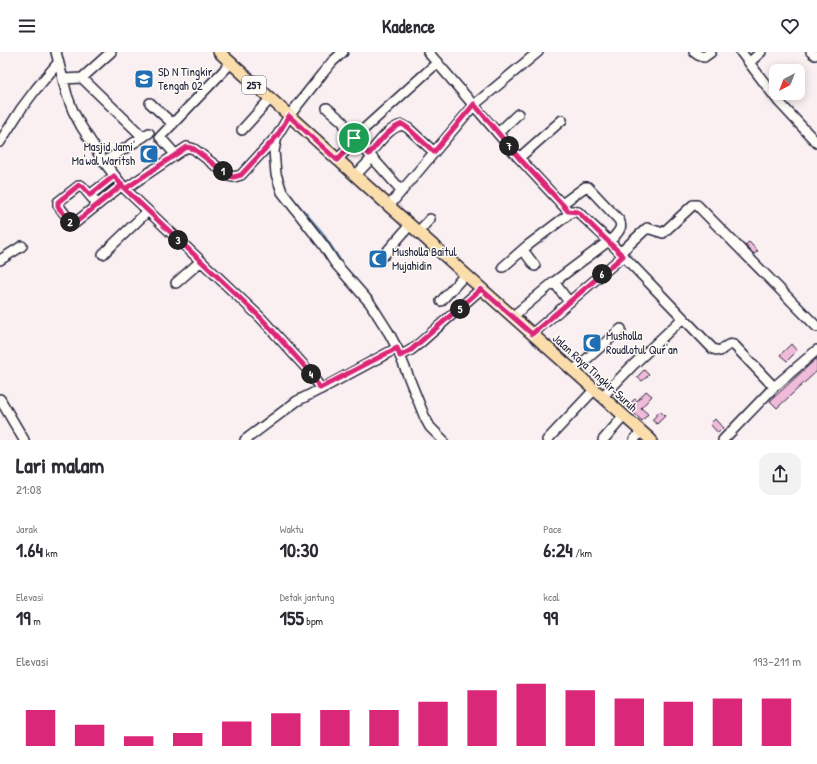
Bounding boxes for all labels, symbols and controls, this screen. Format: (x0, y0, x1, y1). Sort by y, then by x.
text: Kadence (382, 14, 435, 39)
icon: menu (16, 15, 38, 37)
icon: heart (779, 15, 801, 37)
place label: SD N Tingkir Tengah 02 (158, 63, 213, 94)
north arrow (769, 64, 805, 100)
map controls (769, 64, 805, 100)
school or university icon: SD N Tingkir Tengah 02 (133, 68, 155, 90)
road number: 257 (242, 76, 266, 94)
pin (337, 121, 371, 155)
icon: arrive (343, 127, 365, 149)
pin: 7 (499, 136, 519, 156)
place label: Masjid Jami' Ma'wal Waritsh (72, 138, 135, 169)
text: 7 (506, 139, 512, 153)
mosque icon: Masjid Jami' Ma'wal Waritsh (138, 143, 160, 165)
pin: 1 (213, 161, 233, 181)
text: 1 (221, 164, 225, 178)
pin: 2 (60, 212, 80, 232)
text: 2 (67, 215, 73, 229)
pin: 3 (168, 230, 188, 250)
text: 3 (176, 233, 180, 247)
place label: Musholla Baitul Mujahidin (392, 243, 457, 274)
mosque icon: Musholla Baitul Mujahidin (367, 248, 389, 270)
pin: 6 (592, 264, 612, 284)
text: 6 (600, 267, 604, 281)
pin: 5 (450, 299, 470, 319)
text: 5 (458, 302, 462, 316)
place label: Musholla Roudlotul Qur'an (606, 327, 678, 358)
street label: Jalan Raya Tingkir-Suruh (549, 330, 641, 415)
mosque icon: Musholla Roudlotul Qur'an (581, 332, 603, 354)
pin: 4 (301, 364, 321, 384)
text: 4 (309, 367, 313, 381)
text: Lari malam (16, 450, 104, 480)
button: share (759, 453, 801, 495)
text: 21:08 (16, 480, 41, 498)
text: Jarak (16, 522, 38, 536)
text: Waktu (280, 522, 304, 536)
text: Pace (543, 522, 562, 536)
text: 1.64 (16, 536, 43, 563)
text: 10:30 (280, 536, 318, 563)
text: 6:24 (543, 536, 573, 563)
text: km (43, 546, 58, 560)
text: /km (573, 546, 592, 560)
text: Elevasi (16, 590, 44, 604)
text: Detak jantung (280, 590, 334, 604)
text: kcal (543, 590, 559, 604)
text: 19 (16, 604, 31, 631)
text: 155 (280, 604, 304, 631)
text: 99 (543, 604, 558, 631)
text: m (31, 614, 41, 628)
text: bpm (304, 614, 323, 628)
text: Elevasi (16, 652, 49, 670)
text: 193–211 m (753, 652, 801, 670)

